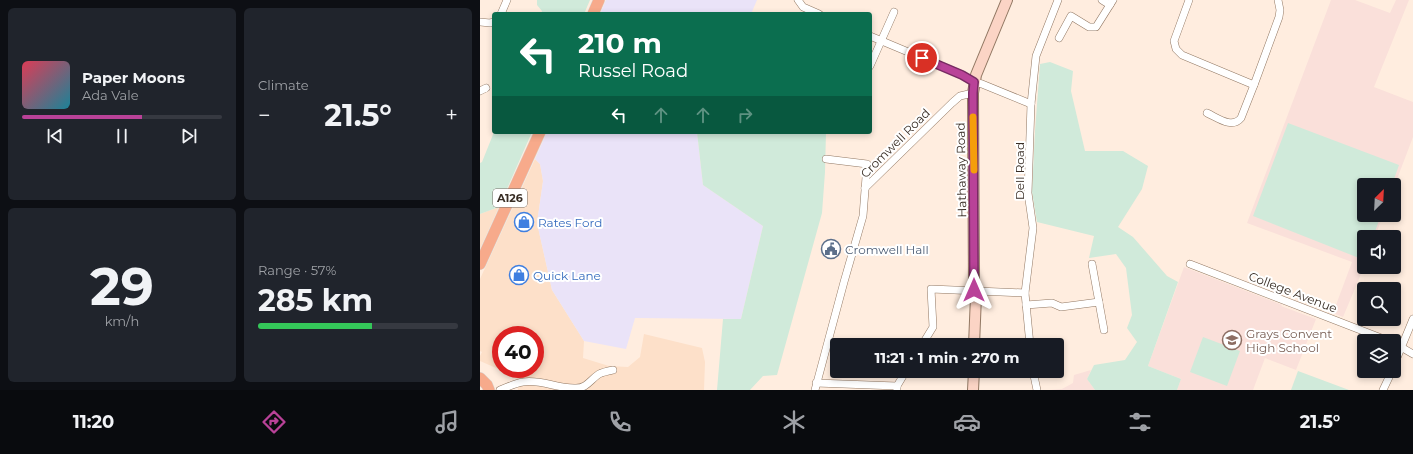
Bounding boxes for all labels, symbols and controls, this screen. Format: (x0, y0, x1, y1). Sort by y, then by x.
text: 210 m (578, 26, 662, 60)
icon: left (512, 28, 564, 80)
pin (905, 41, 939, 75)
icon: arrive (911, 47, 933, 69)
text: Russel Road (578, 60, 688, 82)
text: Paper Moons (82, 68, 185, 87)
text: Climate (258, 77, 309, 93)
text: Ada Vale (82, 87, 139, 103)
text: 21.5° (324, 97, 392, 134)
text: − (258, 102, 271, 129)
text: + (445, 102, 458, 129)
icon: left (608, 104, 630, 126)
icon: ahead (650, 104, 672, 126)
icon: ahead (692, 104, 714, 126)
icon: right (734, 104, 756, 126)
street label: Cromwell Road (857, 105, 933, 181)
street label: Hathaway Road (953, 122, 969, 218)
icon: previous (44, 125, 66, 147)
icon: pause (111, 125, 133, 147)
icon: next (178, 125, 200, 147)
street label: Dell Road (1012, 142, 1027, 200)
north arrow (1357, 178, 1401, 222)
map controls (1357, 178, 1401, 378)
road number: A126 (493, 189, 527, 207)
shop icon: Rates Ford (513, 211, 535, 233)
place label: Rates Ford (538, 215, 602, 230)
button: sound (1357, 230, 1401, 274)
public building icon: Cromwell Hall (820, 238, 842, 260)
place label: Cromwell Hall (845, 242, 929, 257)
text: 29 (90, 255, 154, 318)
text: Range · 57% (258, 262, 336, 278)
shop icon: Quick Lane (508, 264, 530, 286)
place label: Quick Lane (533, 268, 601, 283)
street label: College Avenue (1247, 268, 1339, 316)
position arrow (953, 269, 995, 311)
text: 285 km (258, 282, 373, 319)
button: search (1357, 282, 1401, 326)
text: km/h (105, 313, 139, 329)
speed limit sign: 40 (492, 326, 544, 378)
place label: Grays Convent High School (1246, 326, 1332, 355)
school or university icon: Grays Convent High School (1221, 329, 1243, 351)
button: layers (1357, 334, 1401, 378)
text: 11:21 · 1 min · 270 m (874, 348, 1020, 367)
icon: directions (260, 408, 288, 436)
icon: music (433, 408, 461, 436)
icon: phone (606, 408, 634, 436)
icon: climate (780, 408, 808, 436)
icon: car (953, 408, 981, 436)
icon: filters (1126, 408, 1154, 436)
text: 11:20 (73, 411, 114, 433)
text: 21.5° (1300, 411, 1340, 433)

